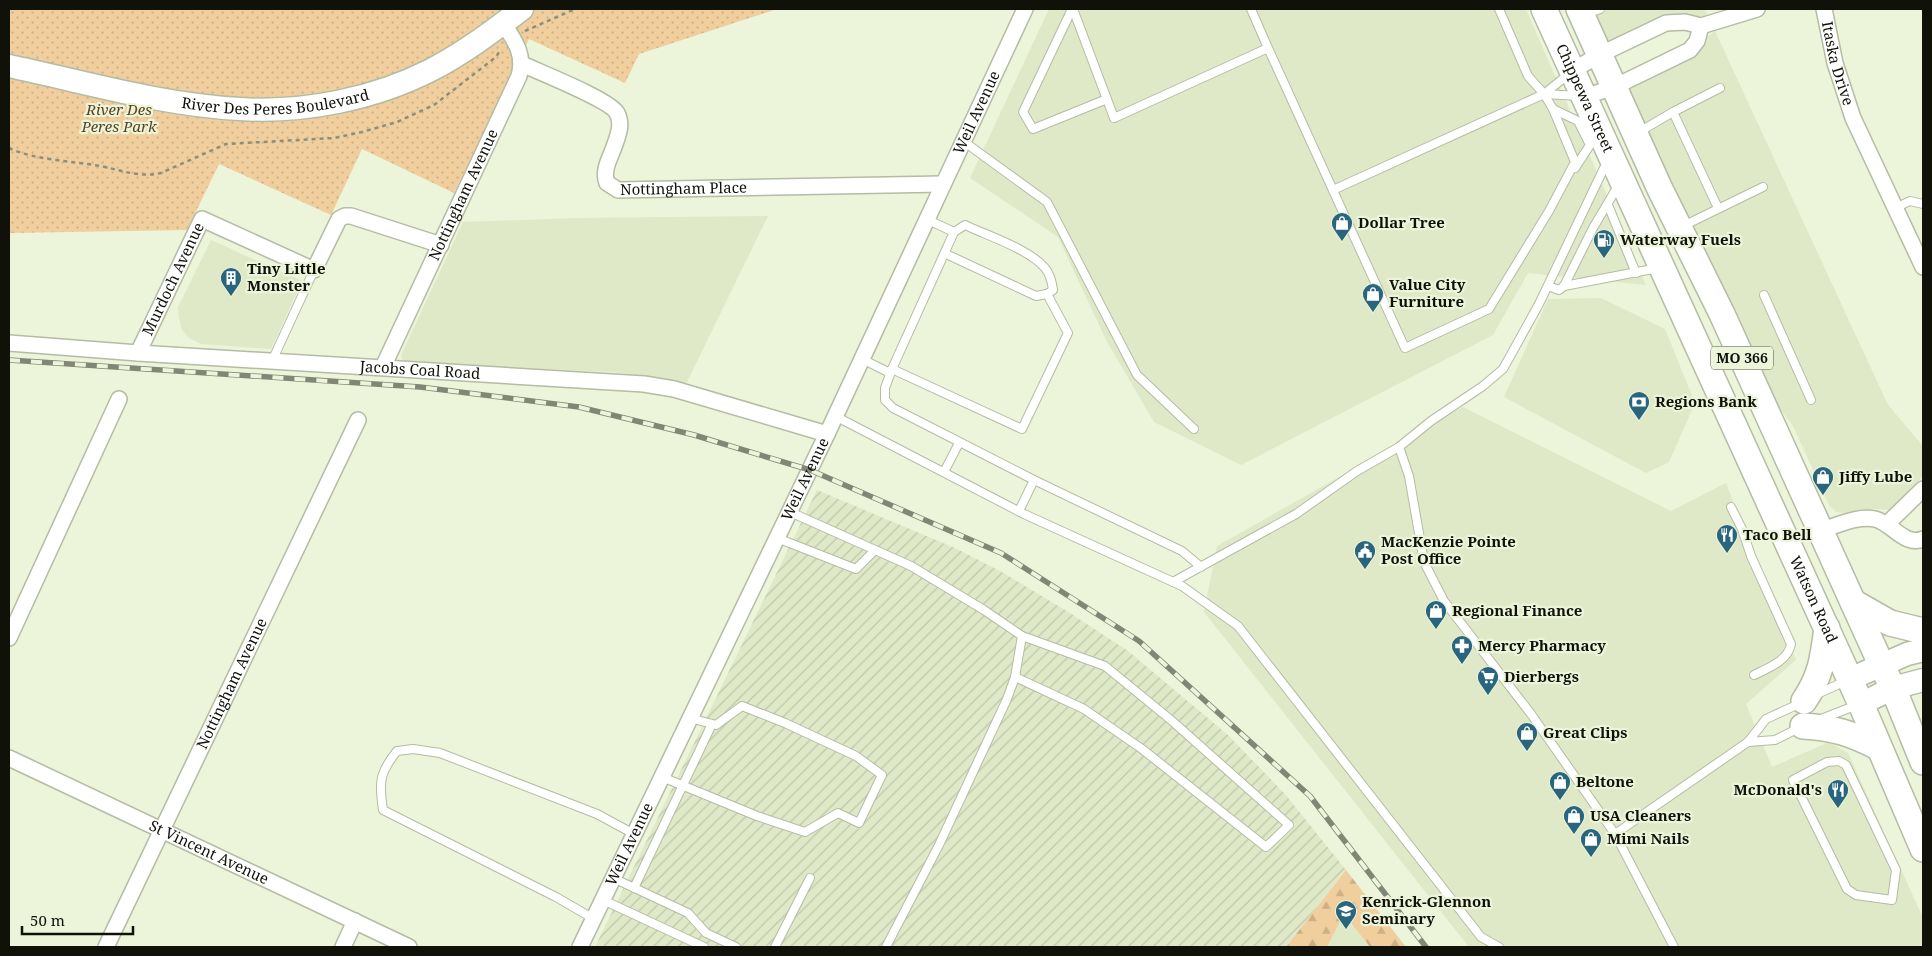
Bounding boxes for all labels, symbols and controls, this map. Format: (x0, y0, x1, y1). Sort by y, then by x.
street label: Itaska Drive (1818, 19, 1859, 108)
street label: Chippewa Street (1552, 40, 1619, 155)
street label: Weil Avenue (948, 67, 1004, 157)
street label: River Des Peres Boulevard (180, 84, 371, 119)
park label: River Des Peres Park (80, 99, 157, 136)
street label: Nottingham Avenue (423, 125, 502, 263)
street label: Nottingham Place (620, 177, 747, 199)
shop icon: Dollar Tree (1330, 211, 1354, 242)
place label: Dollar Tree (1358, 212, 1445, 232)
street label: Murdoch Avenue (137, 219, 208, 338)
fuel station icon: Waterway Fuels (1592, 228, 1616, 259)
place label: Waterway Fuels (1620, 229, 1741, 249)
place label: Tiny Little Monster (247, 258, 325, 295)
building icon: Tiny Little Monster (219, 266, 243, 297)
place label: Value City Furniture (1389, 274, 1466, 311)
shop icon: Value City Furniture (1361, 282, 1385, 313)
road number: MO 366 (1711, 346, 1773, 369)
street label: Jacobs Coal Road (358, 356, 481, 383)
bank icon: Regions Bank (1627, 390, 1651, 421)
place label: Regions Bank (1655, 391, 1757, 411)
street label: Weil Avenue (776, 434, 833, 524)
shop icon: Jiffy Lube (1811, 465, 1835, 496)
place label: Jiffy Lube (1838, 466, 1912, 486)
restaurant icon: Taco Bell (1715, 523, 1739, 554)
place label: Taco Bell (1743, 524, 1812, 544)
place label: MacKenzie Pointe Post Office (1381, 531, 1516, 568)
public building icon: MacKenzie Pointe Post Office (1353, 539, 1377, 570)
street label: Watson Road (1786, 552, 1843, 646)
shop icon: Regional Finance (1424, 599, 1448, 630)
place label: Regional Finance (1452, 600, 1582, 620)
street label: Nottingham Avenue (191, 614, 271, 752)
pharmacy icon: Mercy Pharmacy (1450, 634, 1474, 665)
place label: Mercy Pharmacy (1478, 635, 1606, 655)
supermarket icon: Dierbergs (1476, 665, 1500, 696)
place label: Dierbergs (1504, 666, 1579, 686)
shop icon: Great Clips (1515, 721, 1539, 752)
place label: Great Clips (1543, 722, 1627, 742)
shop icon: Beltone (1548, 770, 1572, 801)
place label: Beltone (1576, 771, 1634, 791)
restaurant icon: McDonald's (1826, 778, 1850, 809)
place label: McDonald's (1734, 779, 1822, 799)
street label: Weil Avenue (600, 799, 657, 889)
shop icon: USA Cleaners (1562, 804, 1586, 835)
place label: USA Cleaners (1590, 805, 1691, 825)
street label: St Vincent Avenue (146, 815, 272, 888)
shop icon: Mimi Nails (1579, 827, 1603, 858)
place label: Mimi Nails (1607, 828, 1689, 848)
place label: Kenrick-Glennon Seminary (1362, 891, 1491, 928)
school or university icon: Kenrick-Glennon Seminary (1334, 899, 1358, 930)
scale bar (22, 904, 134, 936)
text: 50 m (30, 910, 65, 930)

